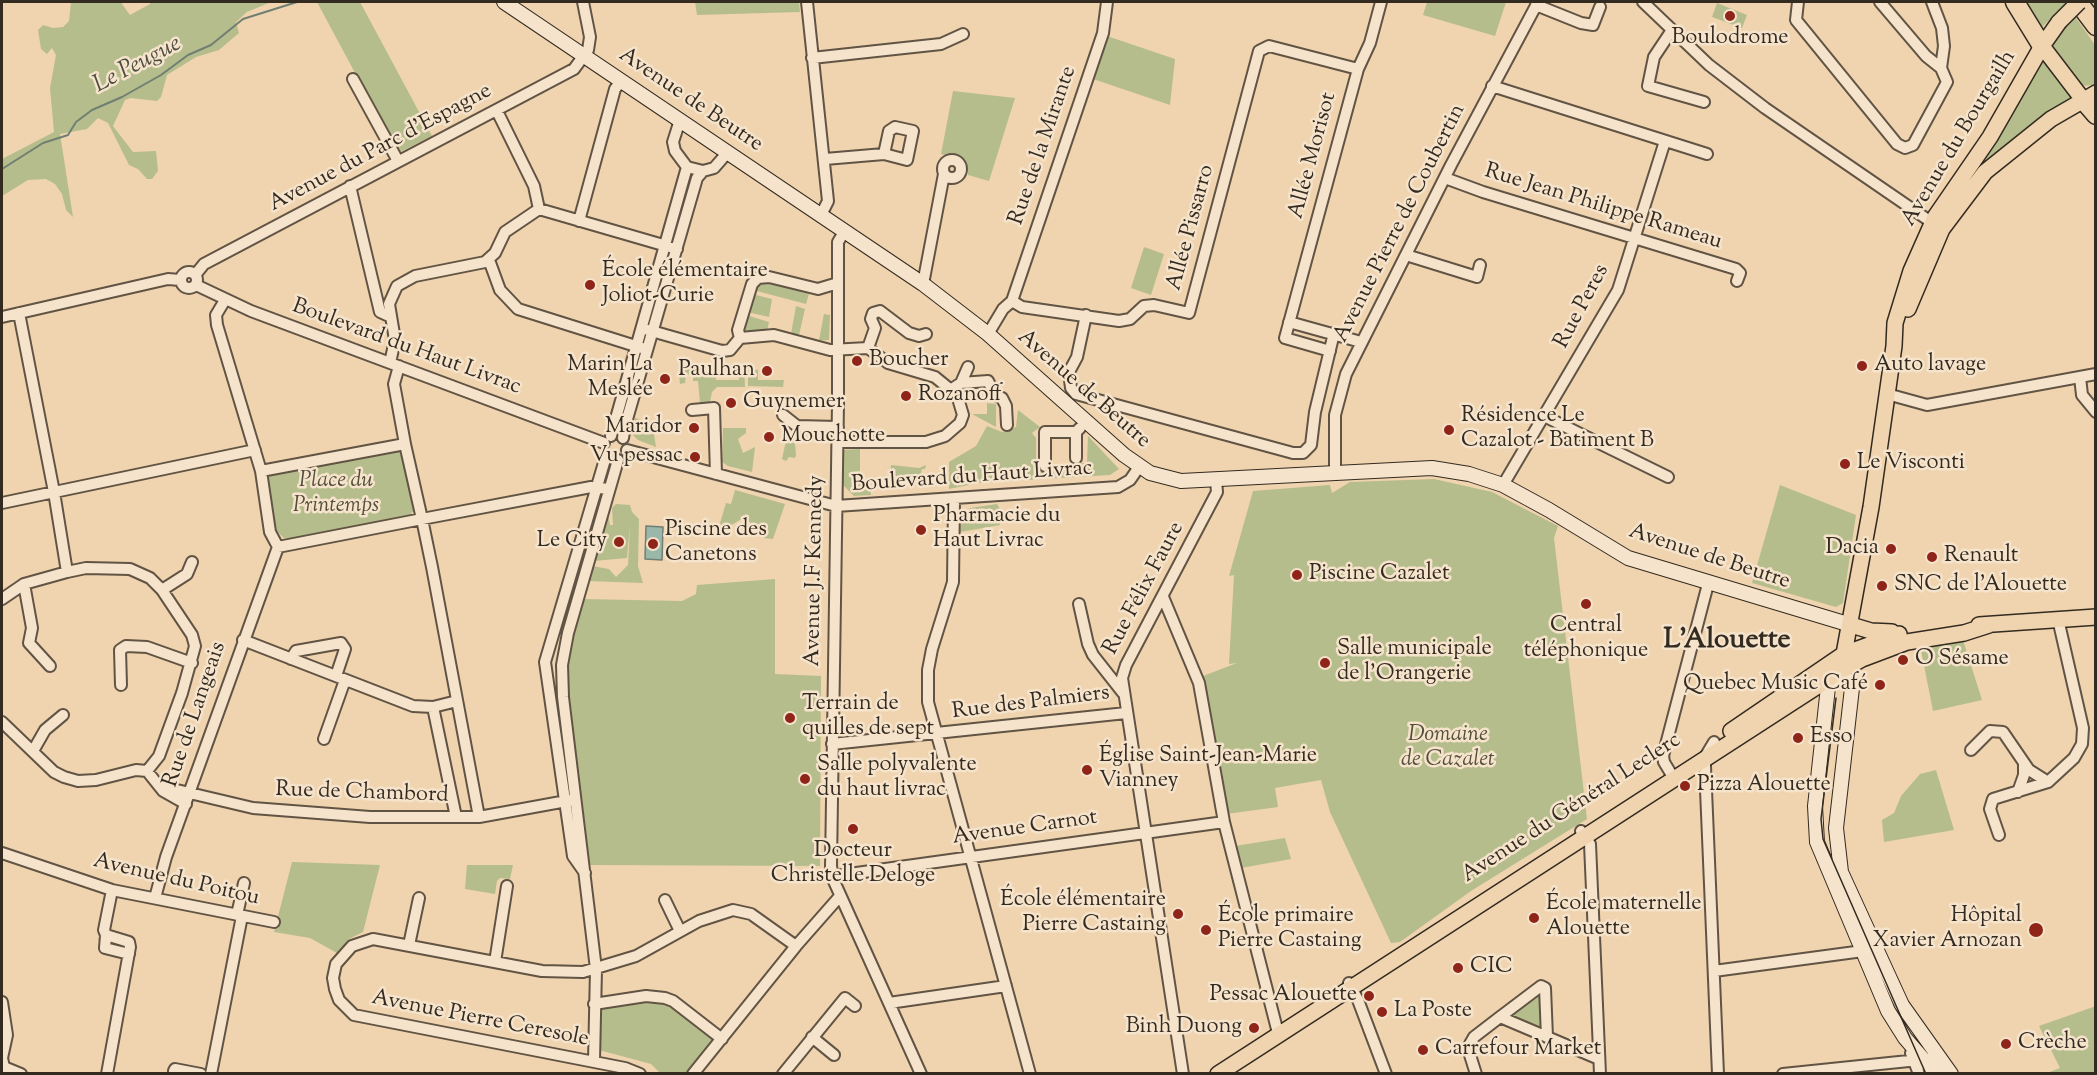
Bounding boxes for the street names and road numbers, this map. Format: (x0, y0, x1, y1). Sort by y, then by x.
street label: Avenue de Beutre (613, 43, 767, 159)
street label: Avenue du Bourgailh (1897, 46, 2023, 232)
street label: Rue de la Mirante (1004, 63, 1084, 229)
street label: Avenue du Parc d'Espagne (265, 79, 497, 219)
street label: Allée Morisot (1284, 90, 1344, 222)
street label: Avenue Pierre de Coubertin (1329, 100, 1473, 348)
street label: Rue Jean Philippe Rameau (1481, 159, 1725, 257)
street label: Allée Pissarro (1163, 162, 1221, 294)
street label: Rue Peres (1550, 260, 1616, 354)
street label: Boulevard du Haut Livrac (288, 294, 524, 402)
street label: Avenue de Beutre (1011, 325, 1155, 455)
street label: Boulevard du Haut Livrac (851, 456, 1093, 500)
street label: Avenue J.F Kennedy (801, 475, 831, 667)
street label: Rue Félix Faure (1099, 518, 1191, 660)
street label: Avenue de Beutre (1625, 519, 1793, 597)
street label: Rue de Langeais (159, 639, 233, 791)
street label: Rue des Palmiers (951, 681, 1111, 727)
street label: Avenue du Général Leclerc (1457, 728, 1687, 890)
street label: Rue de Chambord (275, 778, 449, 810)
street label: Avenue Carnot (951, 806, 1099, 852)
street label: Avenue du Poitou (90, 849, 262, 913)
street label: Avenue Pierre Ceresole (369, 986, 591, 1054)

